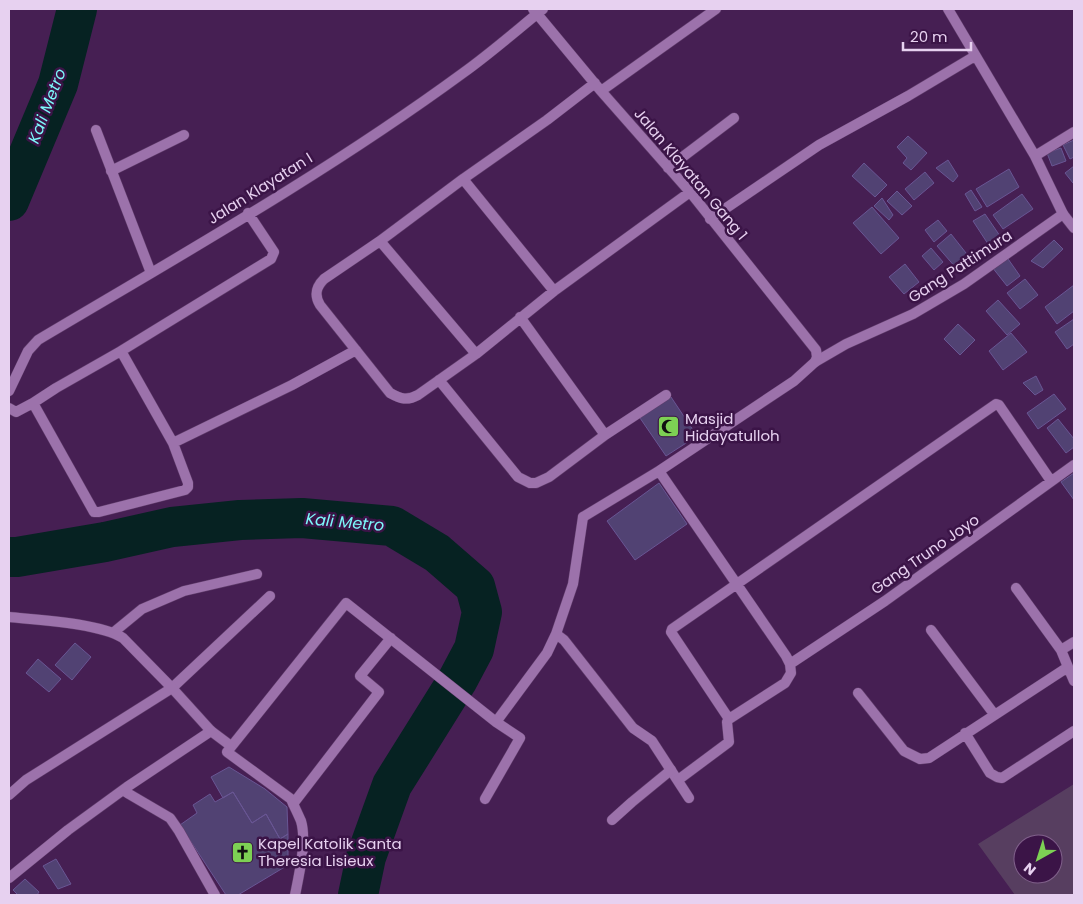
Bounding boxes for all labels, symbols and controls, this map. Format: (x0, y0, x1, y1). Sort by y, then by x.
scale bar (903, 20, 970, 52)
text: 20 m (910, 26, 948, 47)
water label: Kali Metro (22, 65, 72, 147)
street label: Jalan Klayatan Gang 1 (629, 103, 753, 245)
street label: Jalan Klayatan I (204, 147, 316, 229)
street label: Gang Pattimura (904, 225, 1016, 307)
place label: Masjid Hidayatulloh (685, 408, 780, 446)
mosque icon: Masjid Hidayatulloh (657, 415, 681, 439)
water label: Kali Metro (305, 507, 385, 537)
street label: Gang Truno Joyo (867, 509, 983, 599)
place label: Kapel Katolik Santa Theresia Lisieux (258, 833, 402, 871)
north arrow (1013, 834, 1063, 884)
church icon: Kapel Katolik Santa Theresia Lisieux (230, 840, 254, 864)
text: N (1019, 858, 1040, 880)

